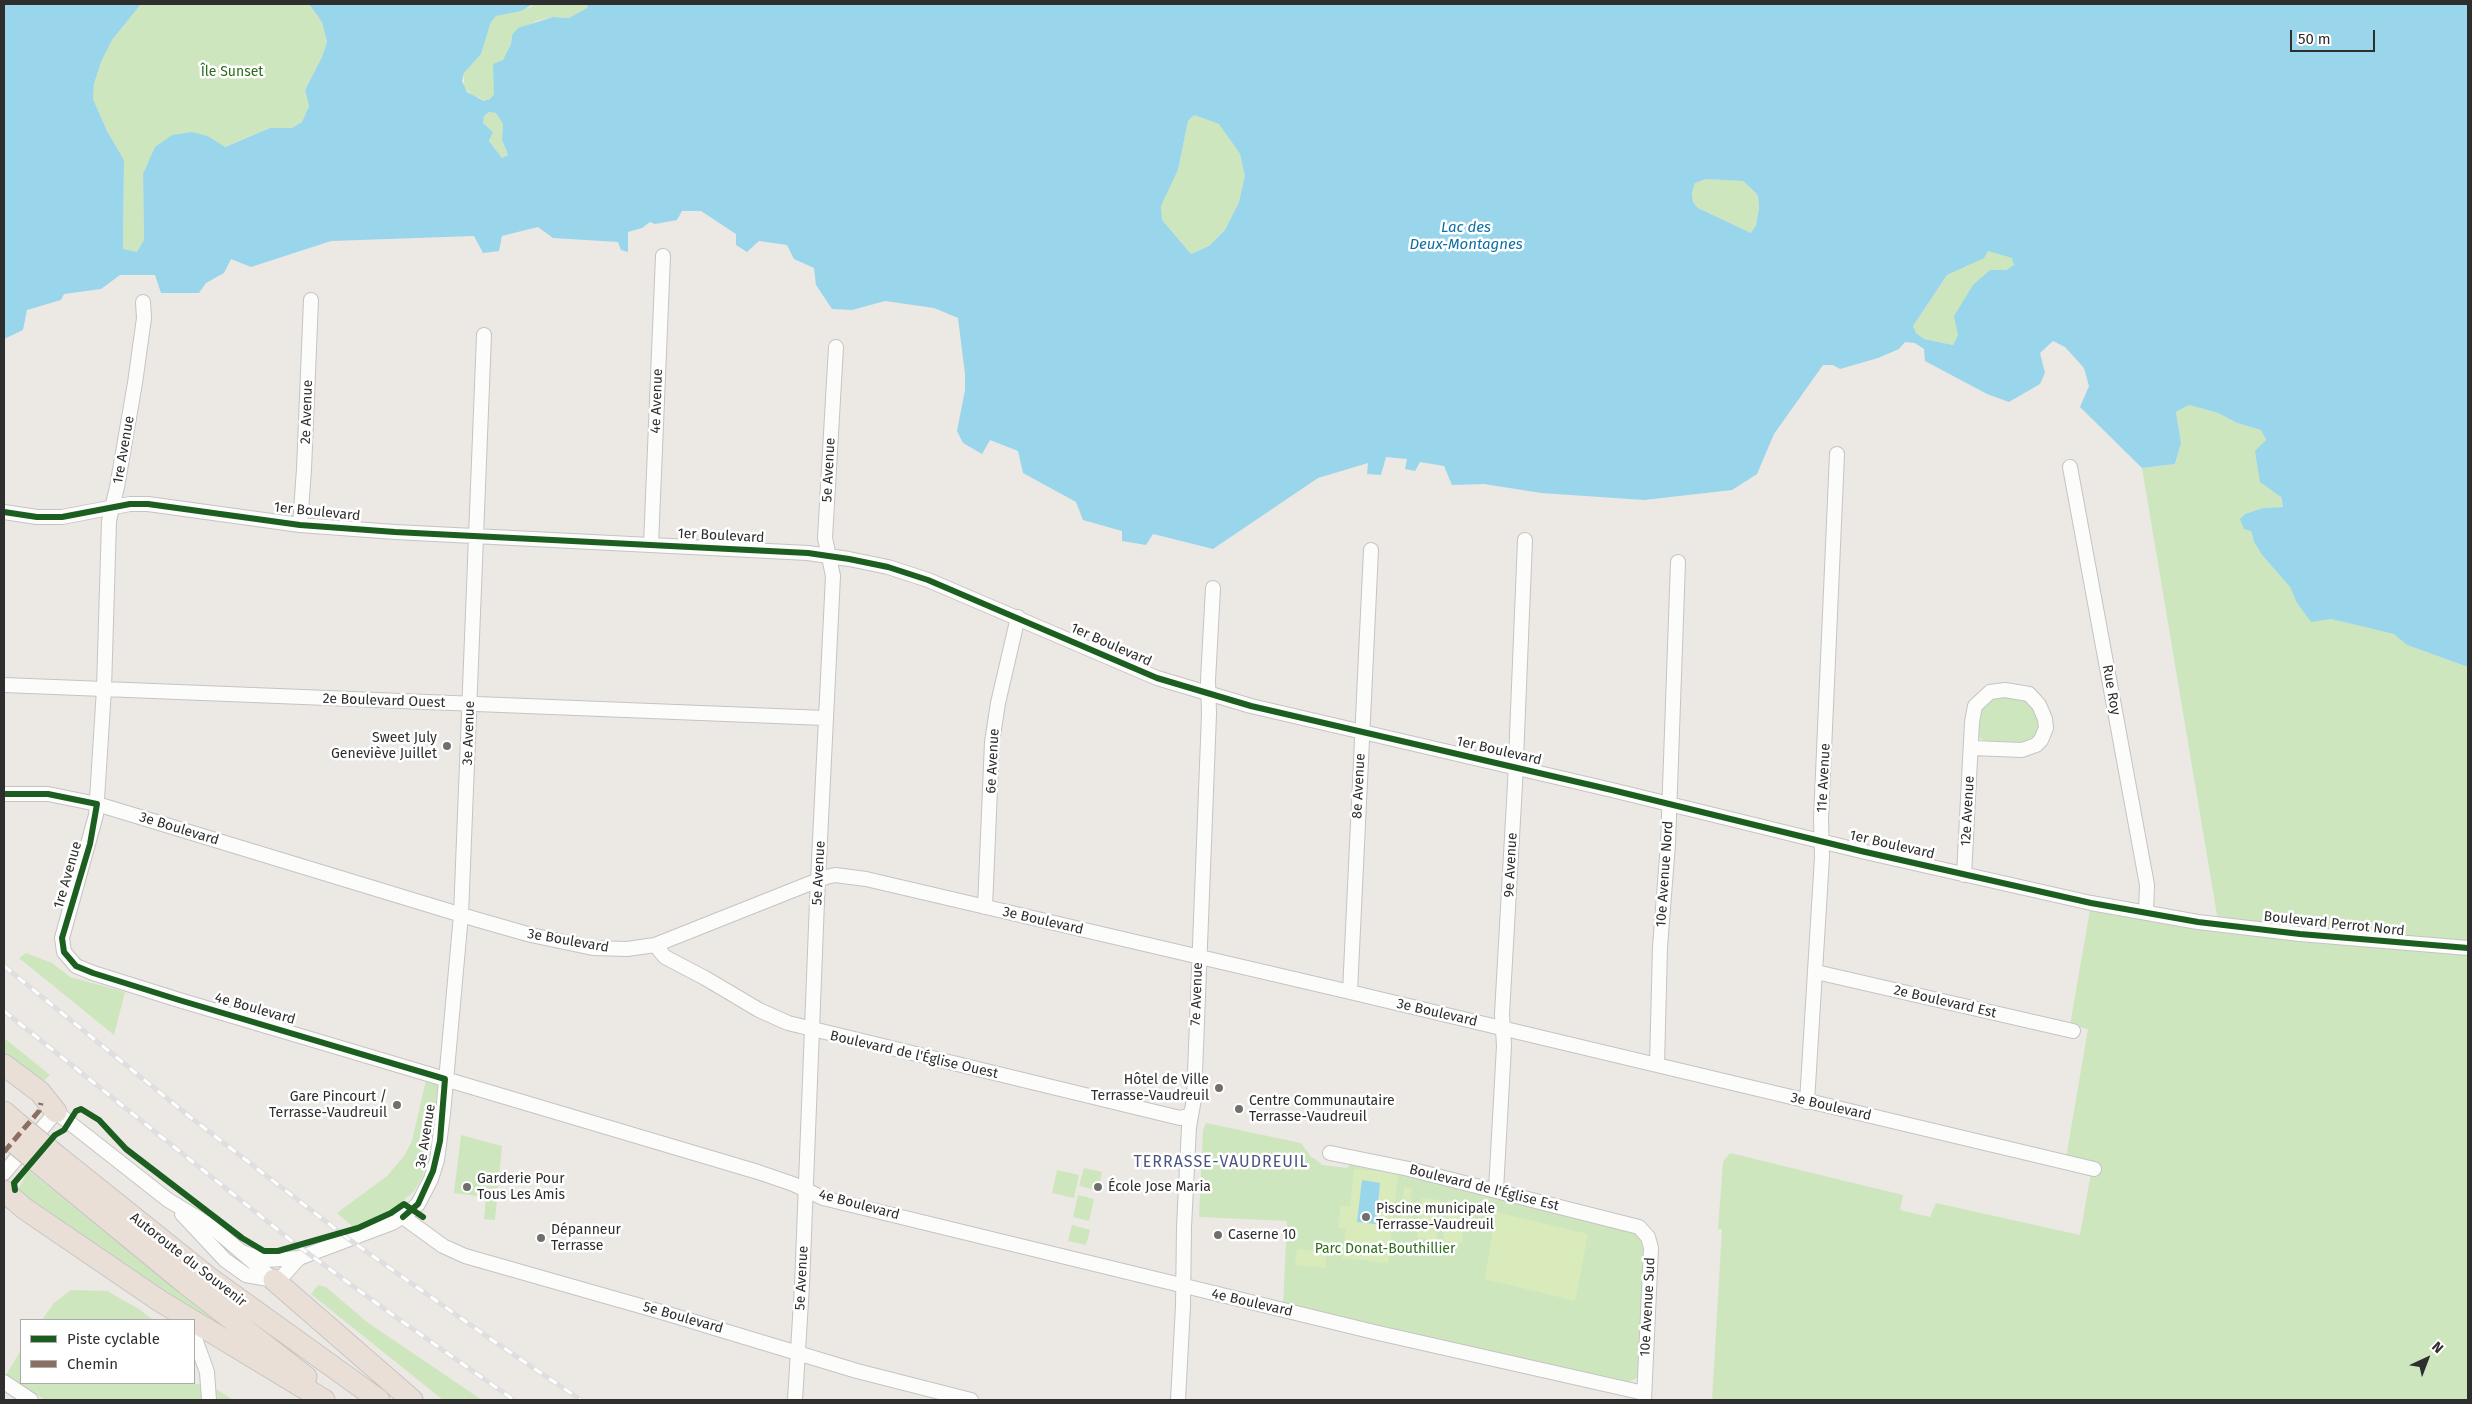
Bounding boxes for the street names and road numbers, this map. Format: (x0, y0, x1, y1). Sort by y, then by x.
street label: 4e Avenue (647, 368, 667, 434)
street label: 2e Avenue (297, 379, 317, 445)
street label: 1re Avenue (110, 415, 138, 485)
street label: 5e Avenue (819, 437, 839, 503)
street label: 1er Boulevard (273, 499, 361, 525)
street label: 1er Boulevard (677, 525, 765, 547)
street label: 1er Boulevard (1068, 620, 1154, 670)
street label: Rue Roy (2098, 663, 2124, 717)
street label: 2e Boulevard Ouest (322, 690, 446, 712)
street label: 3e Avenue (459, 700, 479, 766)
street label: 6e Avenue (983, 728, 1003, 794)
street label: 1er Boulevard (1455, 733, 1543, 769)
street label: 11e Avenue (1814, 743, 1834, 813)
street label: 8e Avenue (1349, 753, 1369, 819)
street label: 12e Avenue (1958, 775, 1978, 847)
street label: 3e Boulevard (137, 809, 221, 849)
street label: 10e Avenue Nord (1653, 820, 1677, 928)
street label: 1er Boulevard (1848, 827, 1936, 863)
street label: 9e Avenue (1501, 832, 1521, 898)
street label: 1re Avenue (50, 840, 86, 910)
street label: 5e Avenue (809, 840, 829, 906)
street label: 3e Boulevard (1001, 904, 1085, 938)
street label: Boulevard Perrot Nord (2263, 908, 2405, 940)
street label: 3e Boulevard (526, 926, 610, 956)
street label: 7e Avenue (1187, 962, 1207, 1026)
street label: 2e Boulevard Est (1892, 982, 1998, 1022)
street label: 4e Boulevard (213, 990, 297, 1028)
street label: 3e Boulevard (1395, 996, 1479, 1030)
street label: Boulevard de l'Église Ouest (828, 1027, 1000, 1083)
street label: 3e Boulevard (1789, 1090, 1873, 1124)
street label: 3e Avenue (413, 1103, 439, 1169)
street label: Boulevard de l'Église Est (1407, 1161, 1561, 1215)
street label: 4e Boulevard (817, 1186, 901, 1224)
street label: Autoroute du Souvenir (127, 1209, 249, 1311)
street label: 5e Avenue (792, 1245, 812, 1311)
street label: 10e Avenue Sud (1637, 1257, 1659, 1357)
street label: 4e Boulevard (1210, 1285, 1294, 1321)
street label: 5e Boulevard (641, 1299, 725, 1337)

